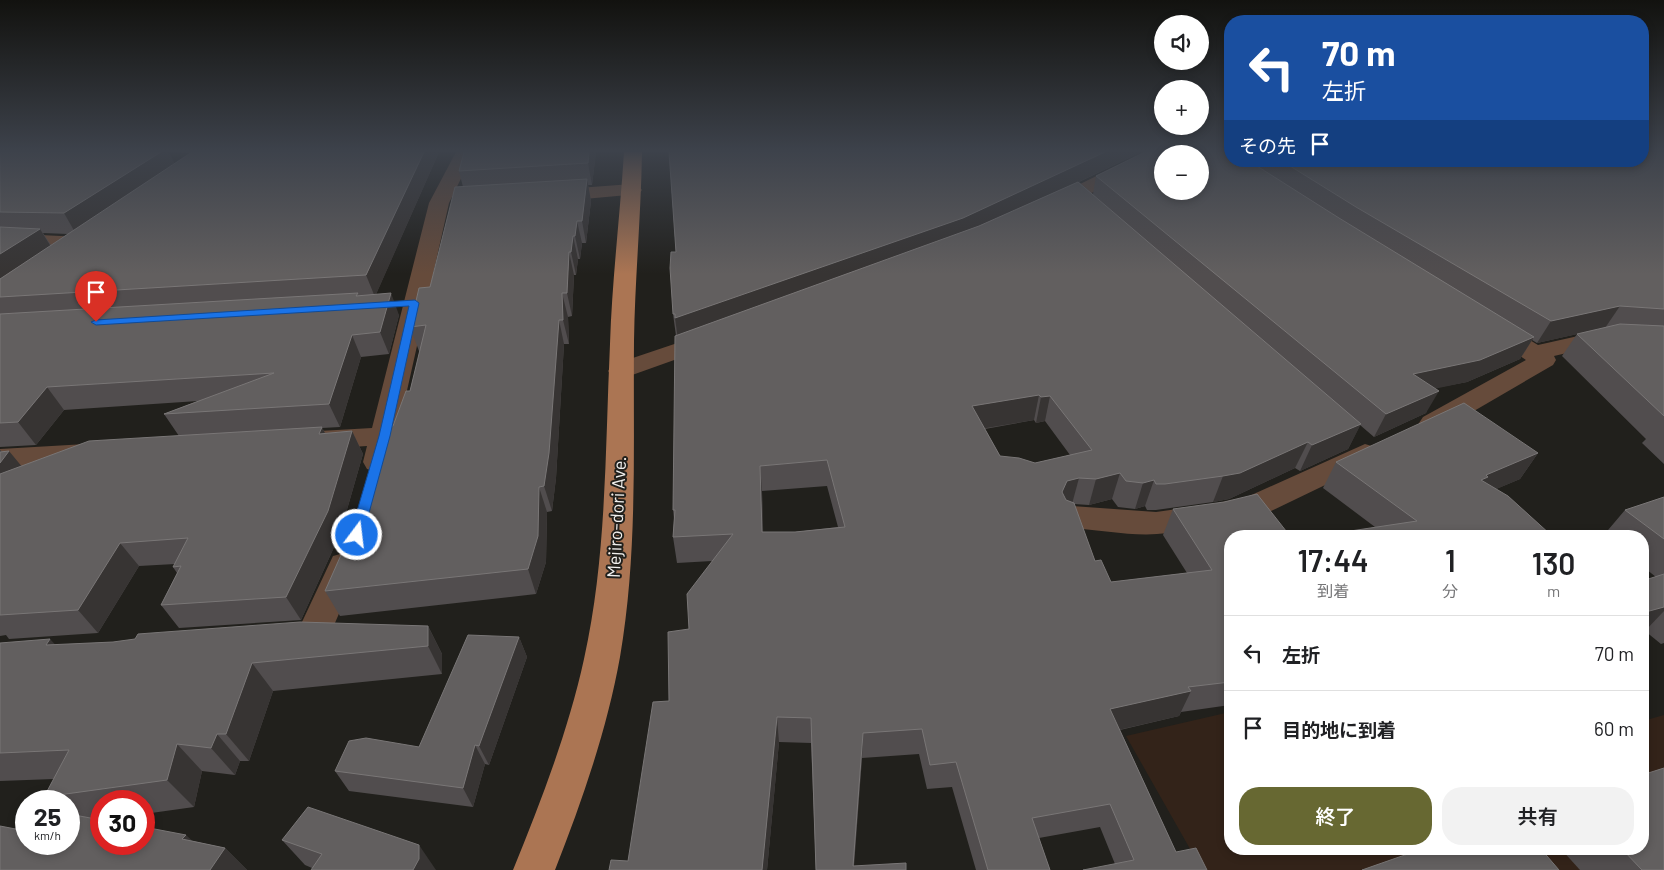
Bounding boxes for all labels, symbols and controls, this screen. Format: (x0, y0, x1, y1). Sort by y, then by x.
map controls (1154, 15, 1209, 200)
button: sound (1154, 15, 1209, 70)
text: 70 m (1322, 31, 1396, 73)
icon: left (1239, 35, 1304, 100)
text: 左折 (1322, 77, 1366, 103)
button: + (1154, 80, 1209, 135)
icon: arrive (1306, 130, 1334, 158)
text: その先 (1239, 134, 1296, 157)
button: − (1154, 145, 1209, 200)
pin (75, 271, 117, 322)
icon: arrive (82, 278, 110, 306)
street label: Mejiro-dori Ave. (602, 455, 630, 579)
position arrow (330, 508, 382, 560)
text: 17:44 (1298, 542, 1369, 578)
text: 1 (1445, 542, 1456, 578)
text: 130 (1532, 545, 1575, 581)
text: 到着 (1317, 581, 1349, 600)
text: 分 (1442, 581, 1458, 600)
text: m (1547, 581, 1560, 600)
icon: left (1239, 639, 1267, 667)
text: 70 m (1595, 642, 1634, 665)
text: 左折 (1282, 643, 1320, 666)
icon: arrive (1239, 714, 1267, 742)
text: 60 m (1594, 717, 1634, 740)
text: 目的地に到着 (1282, 718, 1396, 741)
button: 終了 (1239, 787, 1432, 845)
button: 共有 (1442, 787, 1634, 845)
speed limit sign: 30 (90, 790, 155, 855)
text: 25 (34, 801, 61, 831)
text: km/h (34, 828, 61, 842)

